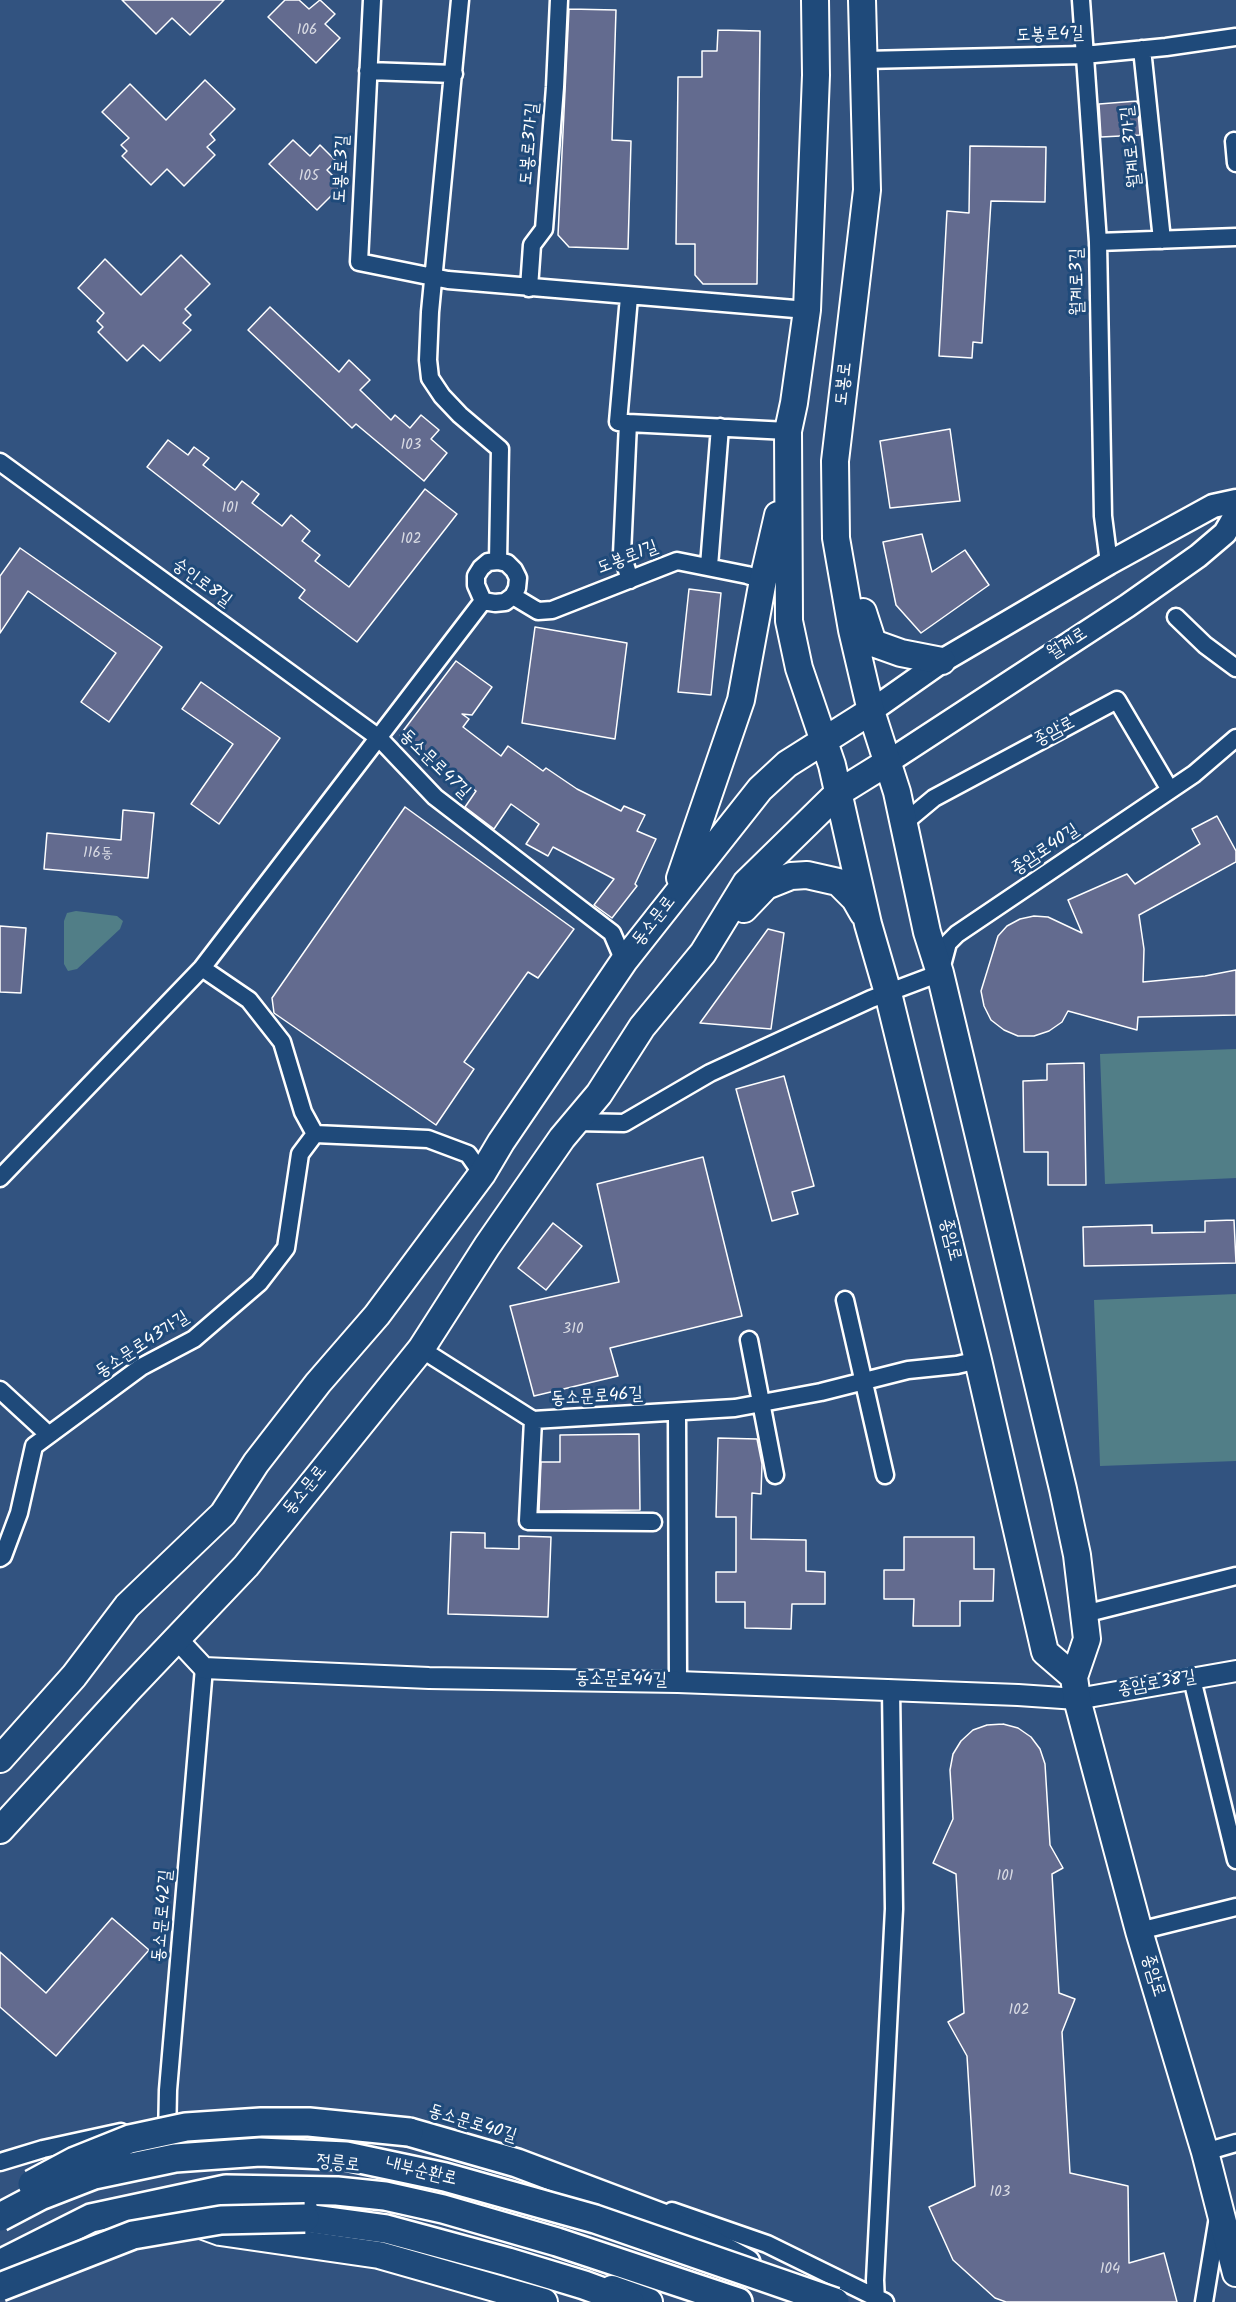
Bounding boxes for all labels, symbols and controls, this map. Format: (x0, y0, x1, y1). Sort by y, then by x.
house number: 106 (297, 22, 317, 40)
street label: 도봉로4길 (1016, 24, 1084, 48)
street label: 도봉로3가길 (517, 102, 545, 186)
street label: 월계로3가길 (1118, 105, 1148, 189)
street label: 도봉로3길 (330, 134, 356, 204)
house number: 105 (299, 168, 319, 186)
street label: 월계로3길 (1068, 248, 1090, 316)
street label: 도봉로 (832, 361, 858, 407)
house number: 103 (401, 437, 421, 455)
house number: 101 (222, 500, 238, 518)
house number: 102 (401, 531, 421, 549)
street label: 도봉로1길 (594, 538, 662, 580)
street label: 숭인로8길 (167, 555, 235, 613)
street label: 월계로 (1044, 624, 1092, 666)
street label: 종암로 (1031, 713, 1079, 753)
street label: 동소문로47길 (394, 726, 474, 804)
street label: 종암로40길 (1008, 821, 1084, 881)
house number: 116동 (83, 845, 113, 863)
street label: 동소문로 (629, 893, 681, 951)
street label: 종암로 (933, 1216, 965, 1264)
street label: 동소문로43가길 (92, 1308, 194, 1384)
house number: 310 (563, 1321, 583, 1339)
street label: 동소문로46길 (550, 1385, 644, 1411)
street label: 동소문로 (279, 1462, 333, 1520)
street label: 종암로38길 (1116, 1668, 1198, 1702)
street label: 동소문로44길 (575, 1669, 667, 1693)
house number: 101 (997, 1868, 1013, 1886)
street label: 동소문로42길 (149, 1869, 179, 1963)
street label: 종암로 (1135, 1952, 1169, 2000)
house number: 102 (1009, 2002, 1029, 2020)
street label: 동소문로40길 (425, 2101, 519, 2149)
street label: 정릉로 (315, 2152, 361, 2178)
street label: 내부순환로 (383, 2154, 459, 2192)
house number: 103 (990, 2184, 1010, 2202)
house number: 104 (1100, 2261, 1120, 2279)

